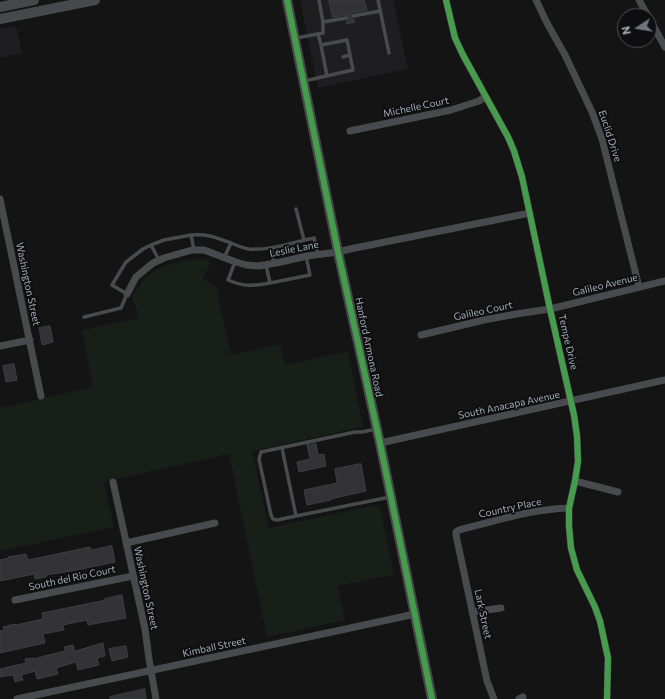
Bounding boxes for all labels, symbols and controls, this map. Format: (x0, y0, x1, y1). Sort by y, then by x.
north arrow (617, 8, 657, 48)
text: N (619, 25, 633, 36)
street label: Michelle Court (382, 94, 450, 120)
street label: Euclid Drive (596, 109, 624, 163)
street label: Leslie Lane (268, 238, 320, 260)
street label: Washington Street (13, 241, 43, 327)
street label: Galileo Avenue (571, 271, 639, 299)
street label: Hanford Armona Road (353, 296, 385, 398)
street label: Galileo Court (452, 299, 514, 323)
street label: Tempe Drive (556, 313, 580, 371)
street label: South Anacapa Avenue (457, 388, 561, 422)
street label: Country Place (478, 496, 542, 520)
street label: Washington Street (131, 545, 161, 631)
street label: South del Rio Court (28, 563, 116, 593)
street label: Lark Street (472, 588, 494, 640)
street label: Kimball Street (181, 634, 247, 660)

